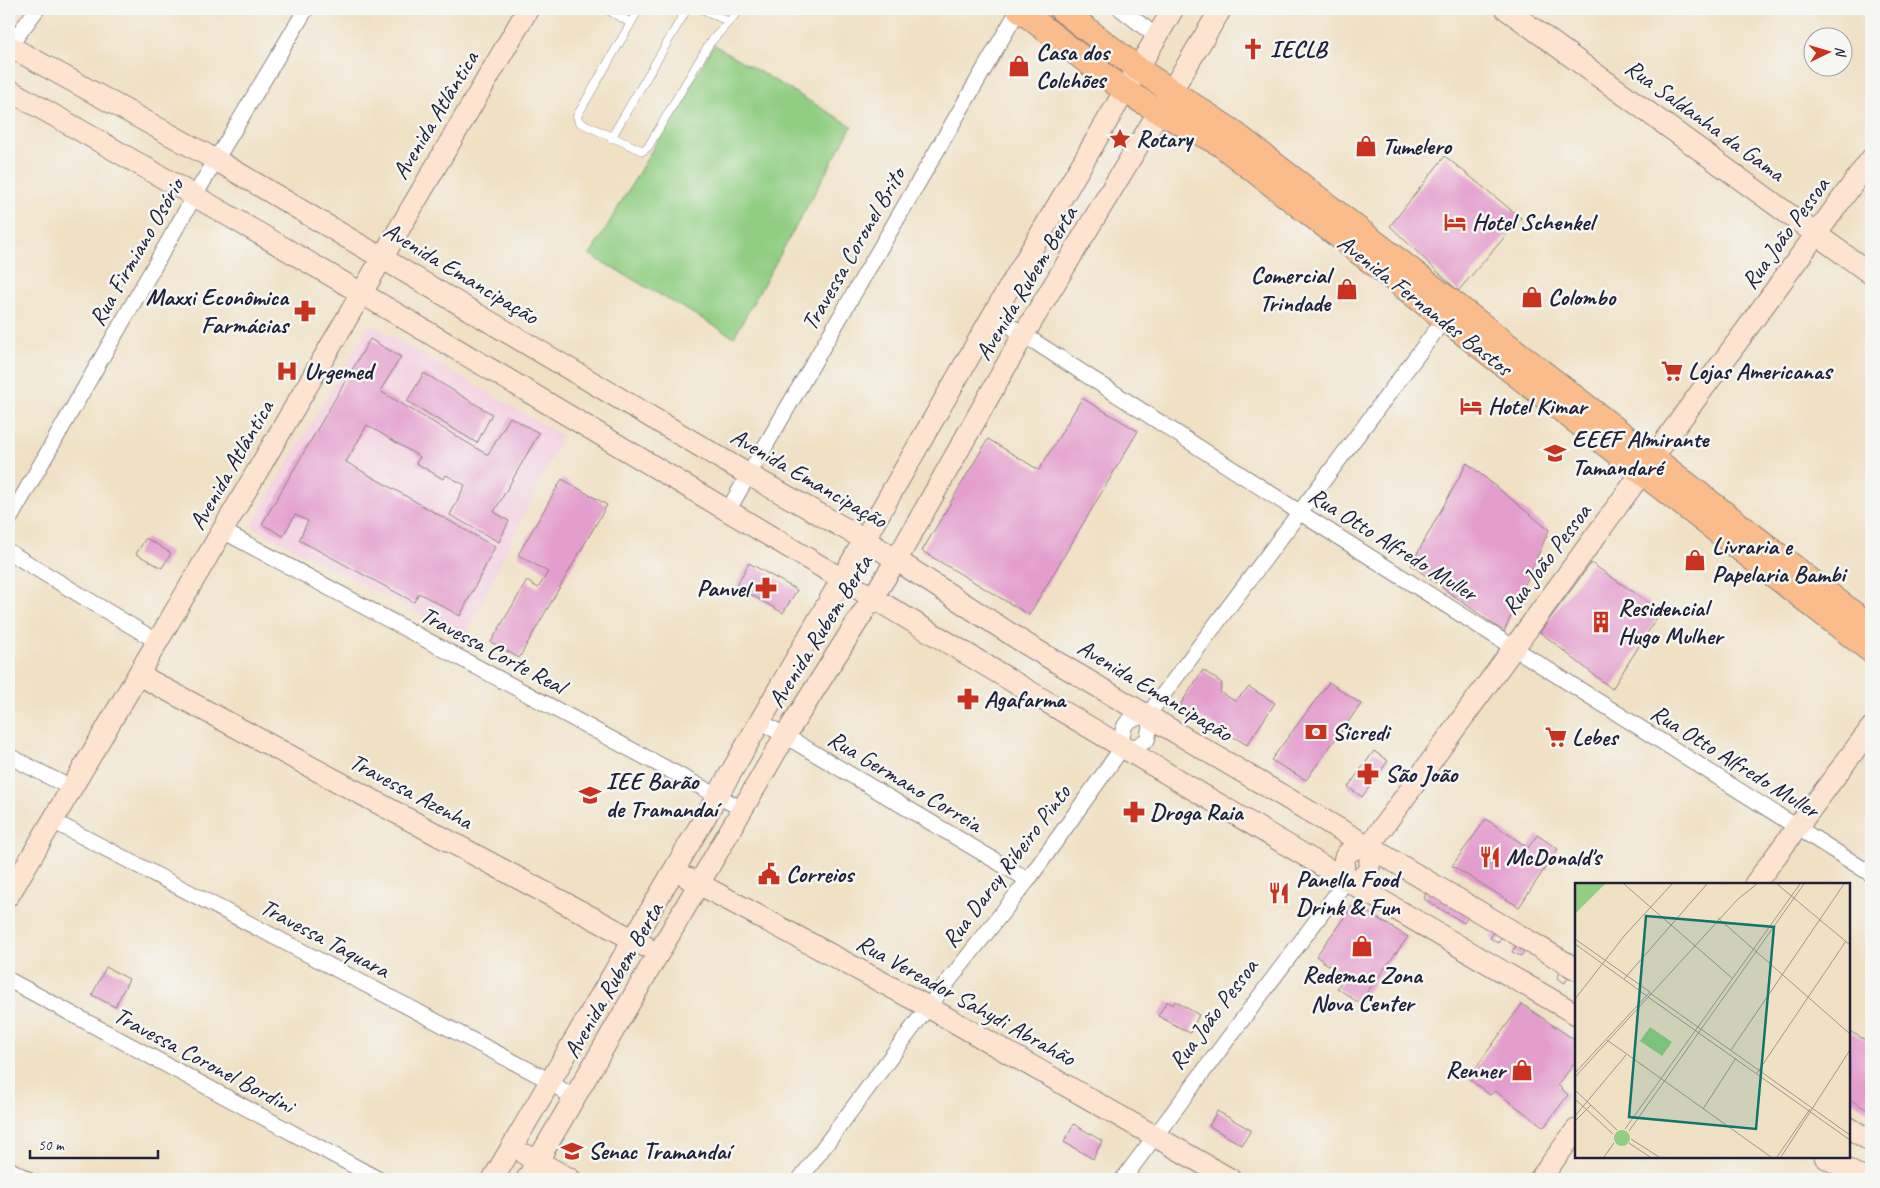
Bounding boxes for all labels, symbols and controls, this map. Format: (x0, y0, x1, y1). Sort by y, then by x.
north arrow (1802, 28, 1852, 78)
place label: IECLB (1270, 34, 1329, 64)
church icon: IECLB (1240, 36, 1266, 62)
place label: Casa dos Colchões (1036, 37, 1112, 95)
street label: Avenida Atlântica (385, 44, 486, 185)
text: N (1832, 46, 1850, 58)
street label: Rua Saldanha da Gama (1619, 52, 1792, 189)
shop icon: Casa dos Colchões (1006, 53, 1032, 79)
place label: Rotary (1136, 124, 1195, 154)
place icon: Rotary (1107, 126, 1133, 152)
place label: Tumelero (1382, 131, 1453, 161)
shop icon: Tumelero (1353, 133, 1379, 159)
street label: Travessa Coronel Brito (794, 160, 913, 336)
street label: Rua João Pessoa (1734, 170, 1837, 295)
street label: Rua Firmiano Osório (82, 171, 192, 331)
street label: Avenida Rubem Berta (968, 199, 1085, 366)
place label: Hotel Schenkel (1472, 207, 1598, 237)
hotel icon: Hotel Schenkel (1442, 209, 1468, 235)
street label: Avenida Emancipação (378, 215, 545, 332)
street label: Avenida Fernandes Bastos (1332, 228, 1520, 384)
place label: Comercial Trindade (1251, 260, 1335, 318)
shop icon: Comercial Trindade (1334, 276, 1360, 302)
place label: Maxxi Econômica Farmácias (146, 282, 291, 340)
place label: Colombo (1548, 282, 1617, 312)
shop icon: Colombo (1519, 284, 1545, 310)
pharmacy icon: Maxxi Econômica Farmácias (292, 298, 318, 324)
place label: Urgemed (304, 356, 377, 386)
place label: Lojas Americanas (1688, 356, 1834, 386)
hospital icon: Urgemed (274, 358, 300, 384)
supermarket icon: Lojas Americanas (1659, 358, 1685, 384)
place label: Hotel Kimar (1488, 391, 1589, 421)
hotel icon: Hotel Kimar (1458, 393, 1484, 419)
street label: Avenida Atlântica (182, 394, 281, 535)
street label: Avenida Emancipação (726, 421, 894, 536)
place label: EEEF Almirante Tamandaré (1572, 424, 1710, 482)
school or university icon: EEEF Almirante Tamandaré (1542, 440, 1568, 466)
street label: Rua Otto Alfredo Muller (1303, 480, 1485, 609)
street label: Rua João Pessoa (1495, 496, 1598, 620)
place label: Livraria e Papelaria Bambi (1712, 531, 1848, 589)
shop icon: Livraria e Papelaria Bambi (1682, 547, 1708, 573)
street label: Avenida Rubem Berta (761, 548, 880, 713)
place label: Panvel (697, 573, 754, 603)
pharmacy icon: Panvel (753, 575, 779, 601)
place label: Residencial Hugo Mulher (1618, 593, 1725, 651)
street label: Travessa Corte Real (415, 599, 574, 703)
building icon: Residencial Hugo Mulher (1588, 609, 1614, 635)
street label: Avenida Emancipação (1072, 632, 1239, 749)
place label: Agafarma (984, 684, 1067, 714)
pharmacy icon: Agafarma (955, 686, 981, 712)
street label: Rua Otto Alfredo Muller (1645, 697, 1827, 826)
place label: Sicredi (1332, 717, 1392, 747)
bank icon: Sicredi (1303, 719, 1329, 745)
place label: Lebes (1572, 722, 1620, 752)
street label: Rua Germano Correia (823, 723, 989, 840)
supermarket icon: Lebes (1543, 724, 1569, 750)
street label: Travessa Azenha (344, 746, 479, 837)
place label: São João (1385, 759, 1460, 789)
pharmacy icon: São João (1355, 761, 1381, 787)
place label: IEE Barão de Tramandaí (606, 766, 722, 824)
street label: Rua Darcy Ribeiro Pinto (935, 777, 1078, 953)
school or university icon: IEE Barão de Tramandaí (577, 782, 603, 808)
place label: Droga Raia (1150, 797, 1245, 827)
pharmacy icon: Droga Raia (1121, 799, 1147, 825)
place label: McDonald's (1506, 842, 1604, 872)
restaurant icon: McDonald's (1477, 844, 1503, 870)
place label: Correios (786, 859, 856, 889)
public building icon: Correios (756, 861, 782, 887)
place label: Panella Food Drink & Fun (1296, 864, 1402, 922)
restaurant icon: Panella Food Drink & Fun (1266, 880, 1292, 906)
inset map (1575, 883, 1850, 1158)
street label: Travessa Taquara (255, 891, 396, 985)
street label: Avenida Rubem Berta (556, 896, 670, 1063)
street label: Rua Vereador Sahydi Abrahão (851, 927, 1082, 1073)
shop icon: Redemac Zona Nova Center (1349, 933, 1375, 959)
street label: Rua João Pessoa (1162, 951, 1265, 1075)
place label: Redemac Zona Nova Center (1302, 960, 1424, 1018)
street label: Travessa Coronel Bordini (109, 1000, 302, 1122)
place label: Renner (1445, 1055, 1507, 1085)
shop icon: Renner (1509, 1057, 1535, 1083)
scale bar (30, 1128, 158, 1160)
text: 50 m (38, 1136, 65, 1155)
place label: Senac Tramandaí (588, 1136, 735, 1166)
school or university icon: Senac Tramandaí (559, 1138, 585, 1164)

